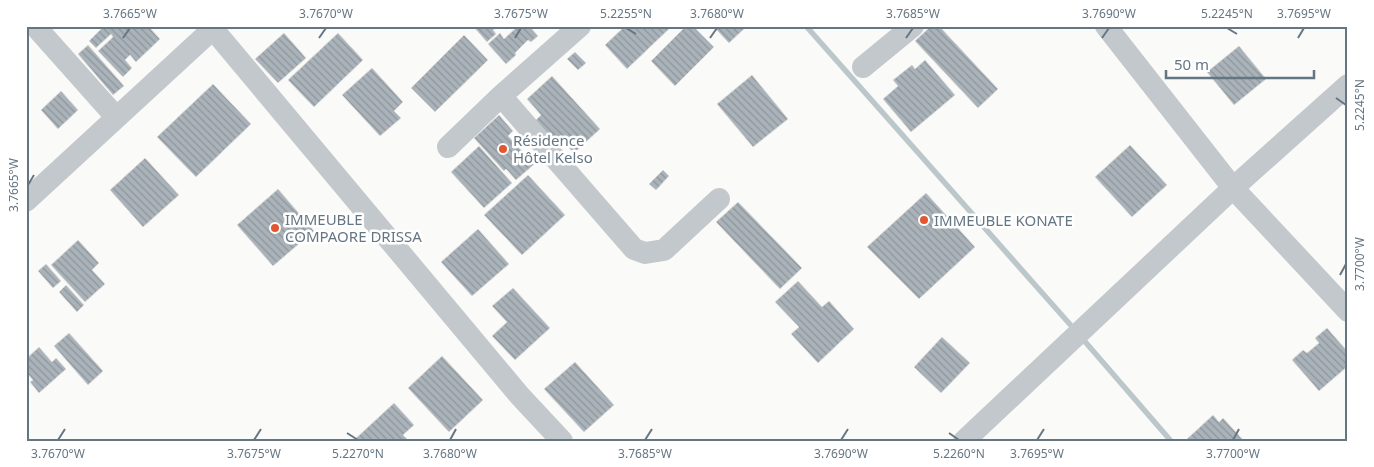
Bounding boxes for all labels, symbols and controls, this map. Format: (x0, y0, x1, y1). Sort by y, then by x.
text: 3.7665°W (103, 5, 157, 22)
text: 3.7670°W (299, 5, 353, 22)
text: 3.7675°W (494, 5, 548, 22)
text: 5.2255°N (600, 5, 652, 22)
text: 3.7680°W (690, 5, 744, 22)
text: 3.7685°W (886, 5, 940, 22)
text: 3.7690°W (1082, 5, 1136, 22)
text: 5.2245°N (1201, 5, 1253, 22)
text: 3.7695°W (1277, 5, 1331, 22)
scale bar (1166, 48, 1314, 80)
text: 50 m (1174, 54, 1209, 74)
text: 5.2245°N (1351, 79, 1368, 131)
place label: Résidence Hôtel Kelso (513, 130, 593, 167)
marker: Résidence Hôtel Kelso (497, 143, 509, 155)
text: 3.7665°W (5, 158, 22, 212)
place label: IMMEUBLE COMPAORE DRISSA (285, 209, 422, 246)
place label: IMMEUBLE KONATE (934, 210, 1073, 230)
marker: IMMEUBLE KONATE (918, 214, 930, 226)
marker: IMMEUBLE COMPAORE DRISSA (269, 222, 281, 234)
text: 3.7700°W (1351, 237, 1368, 291)
text: 3.7670°W (31, 445, 85, 462)
text: 3.7675°W (227, 445, 281, 462)
text: 5.2270°N (332, 445, 384, 462)
text: 3.7680°W (423, 445, 477, 462)
text: 3.7685°W (618, 445, 672, 462)
text: 3.7690°W (814, 445, 868, 462)
text: 5.2260°N (933, 445, 985, 462)
text: 3.7695°W (1010, 445, 1064, 462)
text: 3.7700°W (1206, 445, 1260, 462)

